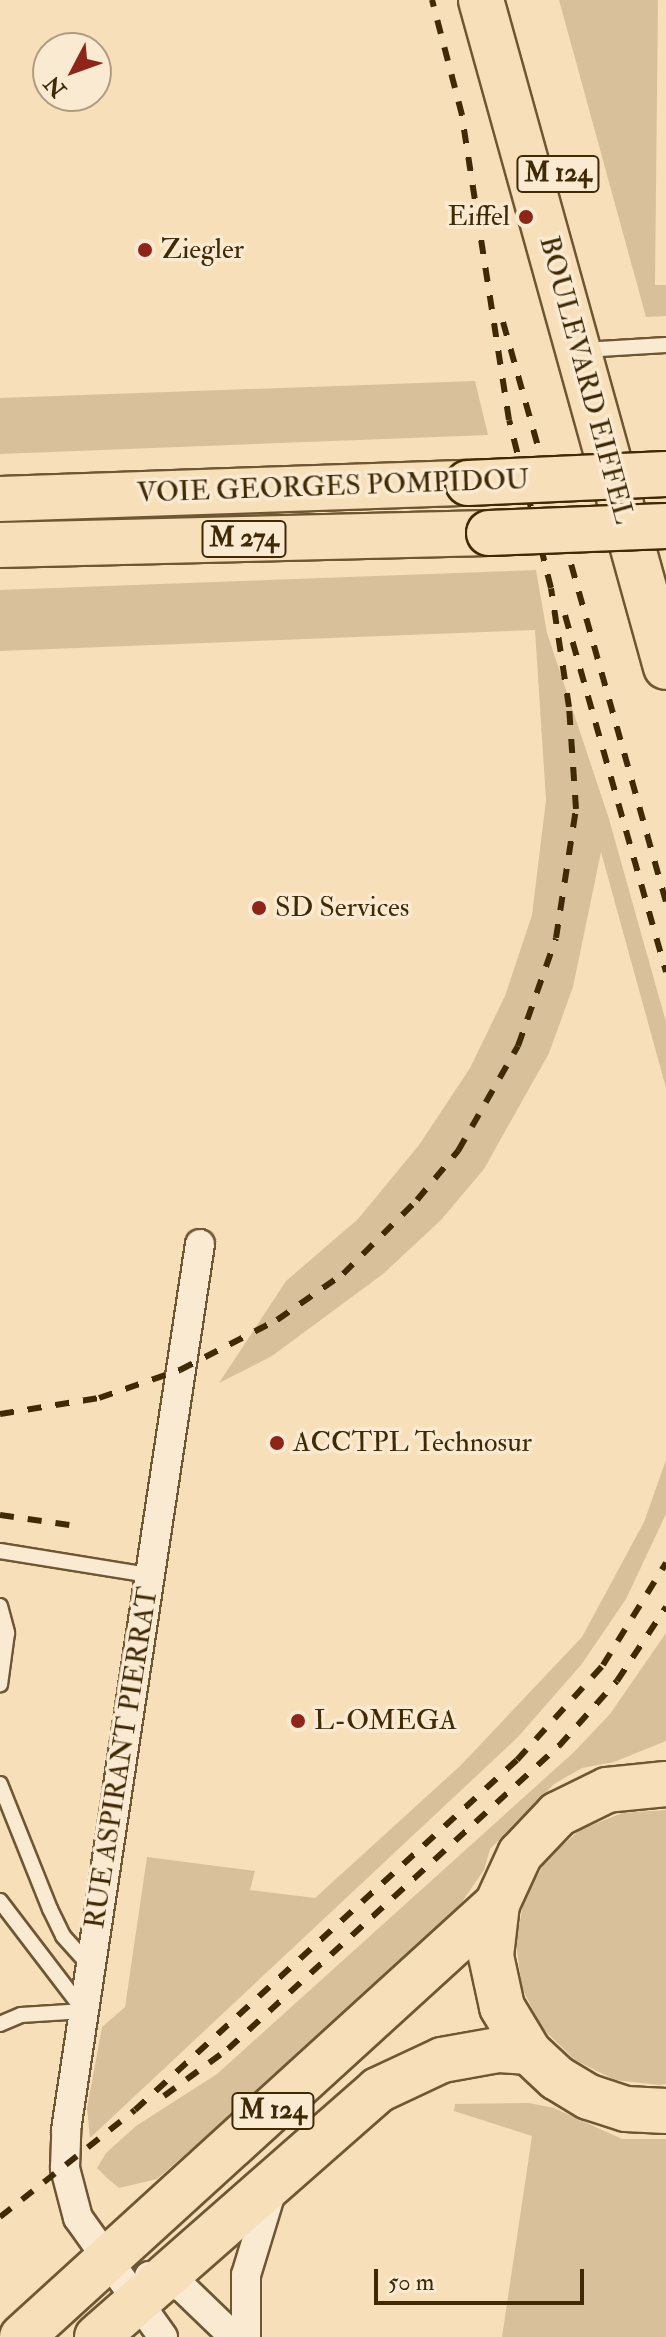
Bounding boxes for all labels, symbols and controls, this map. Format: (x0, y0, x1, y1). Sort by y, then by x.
north arrow (32, 32, 112, 112)
text: N (38, 70, 72, 103)
road number: M 124 (516, 152, 600, 196)
place label: Eiffel (448, 200, 510, 234)
marker: Eiffel (517, 208, 535, 226)
street label: BOULEVARD EIFFEL (531, 232, 641, 528)
place label: Ziegler (161, 233, 244, 267)
marker: Ziegler (136, 241, 154, 259)
street label: VOIE GEORGES POMPIDOU (136, 463, 530, 511)
road number: M 274 (200, 517, 288, 561)
place label: SD Services (275, 891, 409, 925)
marker: SD Services (250, 899, 268, 917)
place label: ACCTPL Technosur (293, 1426, 532, 1460)
marker: ACCTPL Technosur (268, 1434, 286, 1452)
street label: RUE ASPIRANT PIERRAT (78, 1585, 166, 1931)
place label: L-OMEGA (314, 1704, 457, 1738)
marker: L-OMEGA (289, 1712, 307, 1730)
road number: M 124 (231, 2089, 315, 2133)
scale bar (378, 2253, 588, 2303)
text: 50 m (388, 2267, 434, 2298)

